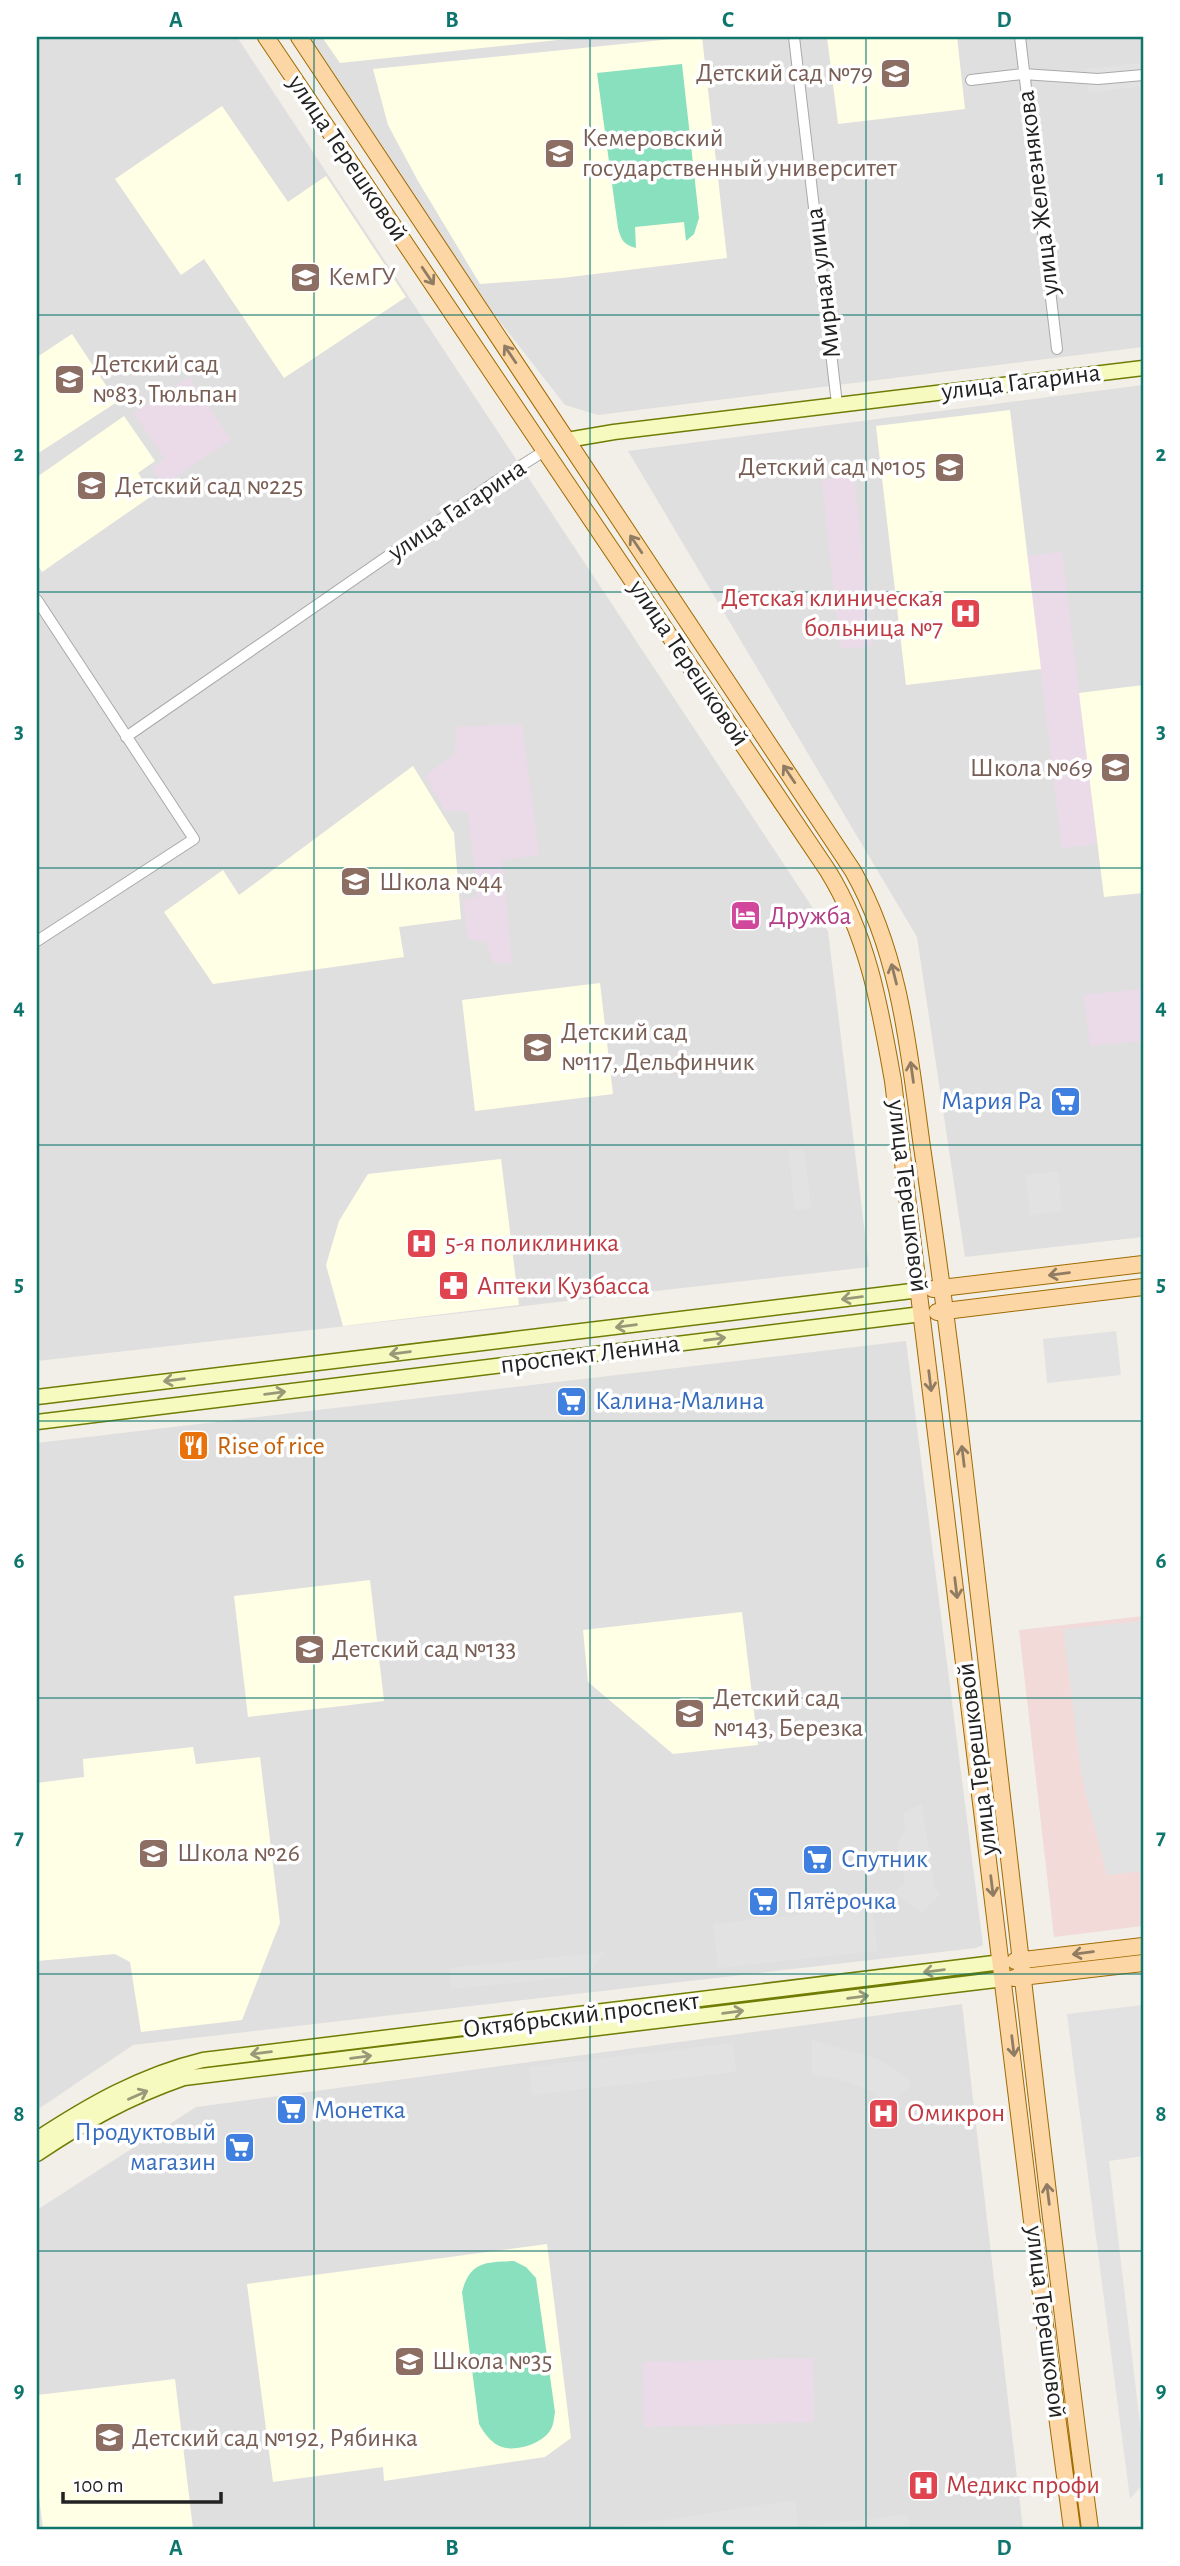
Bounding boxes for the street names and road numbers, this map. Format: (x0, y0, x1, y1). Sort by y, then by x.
street label: улица Терешковой (282, 69, 413, 246)
street label: улица Железнякова (1013, 89, 1064, 298)
street label: Мирная улица (801, 206, 845, 360)
street label: улица Гагарина (939, 359, 1102, 405)
street label: улица Гагарина (383, 454, 531, 566)
street label: улица Терешковой (623, 574, 754, 751)
street label: улица Терешковой (883, 1097, 933, 1294)
street label: проспект Ленина (499, 1330, 681, 1378)
street label: улица Терешковой (952, 1661, 1002, 1858)
street label: Октябрьский проспект (462, 1988, 701, 2042)
street label: улица Терешковой (1021, 2223, 1071, 2420)

